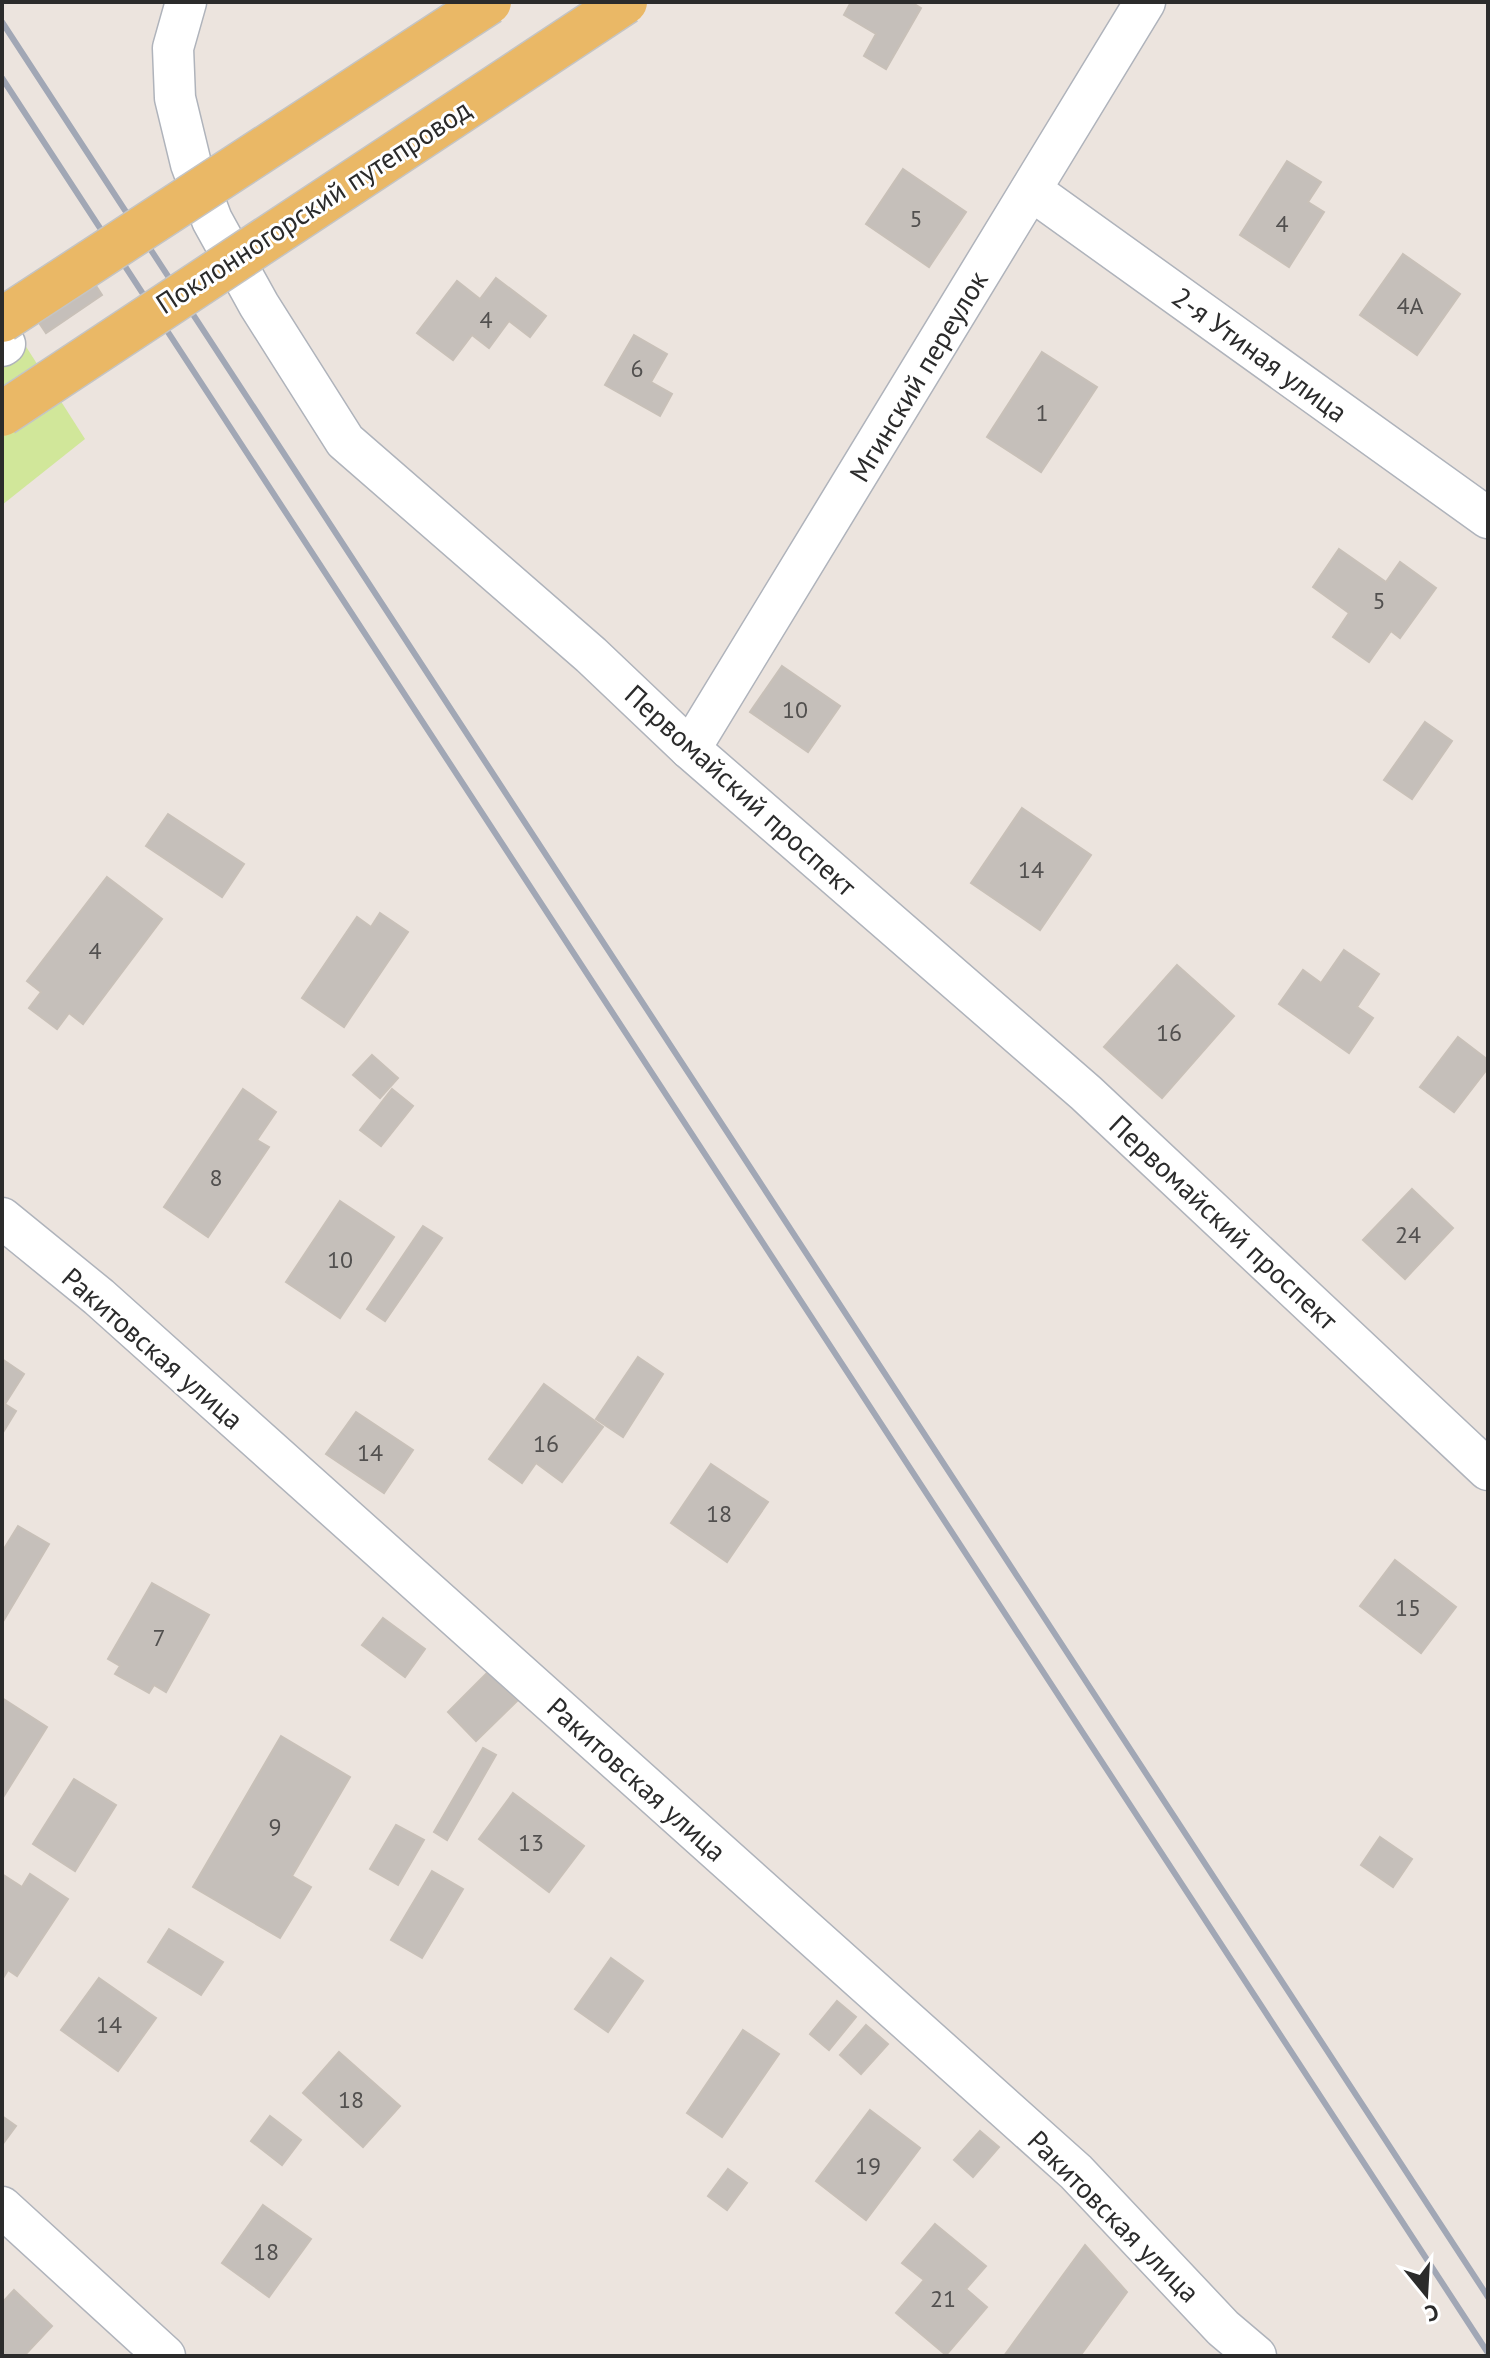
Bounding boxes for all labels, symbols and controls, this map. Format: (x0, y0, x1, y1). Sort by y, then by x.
street label: Поклонногорский путепровод (149, 90, 477, 322)
house number: 5 (909, 203, 923, 234)
house number: 4 (1275, 208, 1289, 239)
street label: Мгинский переулок (840, 263, 996, 488)
street label: 2-я Утиная улица (1165, 278, 1355, 430)
house number: 4А (1396, 290, 1424, 321)
house number: 4 (479, 304, 493, 335)
house number: 6 (630, 353, 644, 384)
house number: 1 (1035, 397, 1049, 428)
house number: 5 (1372, 585, 1386, 616)
street label: Первомайский проспект (617, 676, 865, 905)
house number: 10 (782, 694, 808, 725)
house number: 14 (1018, 854, 1044, 885)
house number: 4 (88, 935, 102, 966)
house number: 16 (1156, 1017, 1182, 1048)
street label: Первомайский проспект (1102, 1106, 1347, 1338)
house number: 8 (209, 1162, 223, 1193)
house number: 24 (1395, 1219, 1421, 1250)
house number: 10 (327, 1244, 353, 1275)
street label: Ракитовская улица (54, 1259, 252, 1437)
house number: 16 (533, 1428, 559, 1459)
house number: 14 (357, 1437, 383, 1468)
house number: 18 (706, 1498, 732, 1529)
house number: 15 (1395, 1592, 1421, 1623)
house number: 7 (152, 1622, 166, 1653)
street label: Ракитовская улица (540, 1689, 734, 1869)
house number: 9 (268, 1811, 282, 1842)
house number: 13 (518, 1827, 544, 1858)
house number: 14 (96, 2009, 122, 2040)
house number: 18 (338, 2084, 364, 2115)
street label: Ракитовская улица (1020, 2122, 1208, 2310)
house number: 19 (855, 2150, 881, 2181)
house number: 18 (253, 2236, 279, 2267)
north arrow (1386, 2254, 1466, 2334)
house number: 21 (930, 2283, 956, 2314)
text: С (1422, 2298, 1442, 2328)

